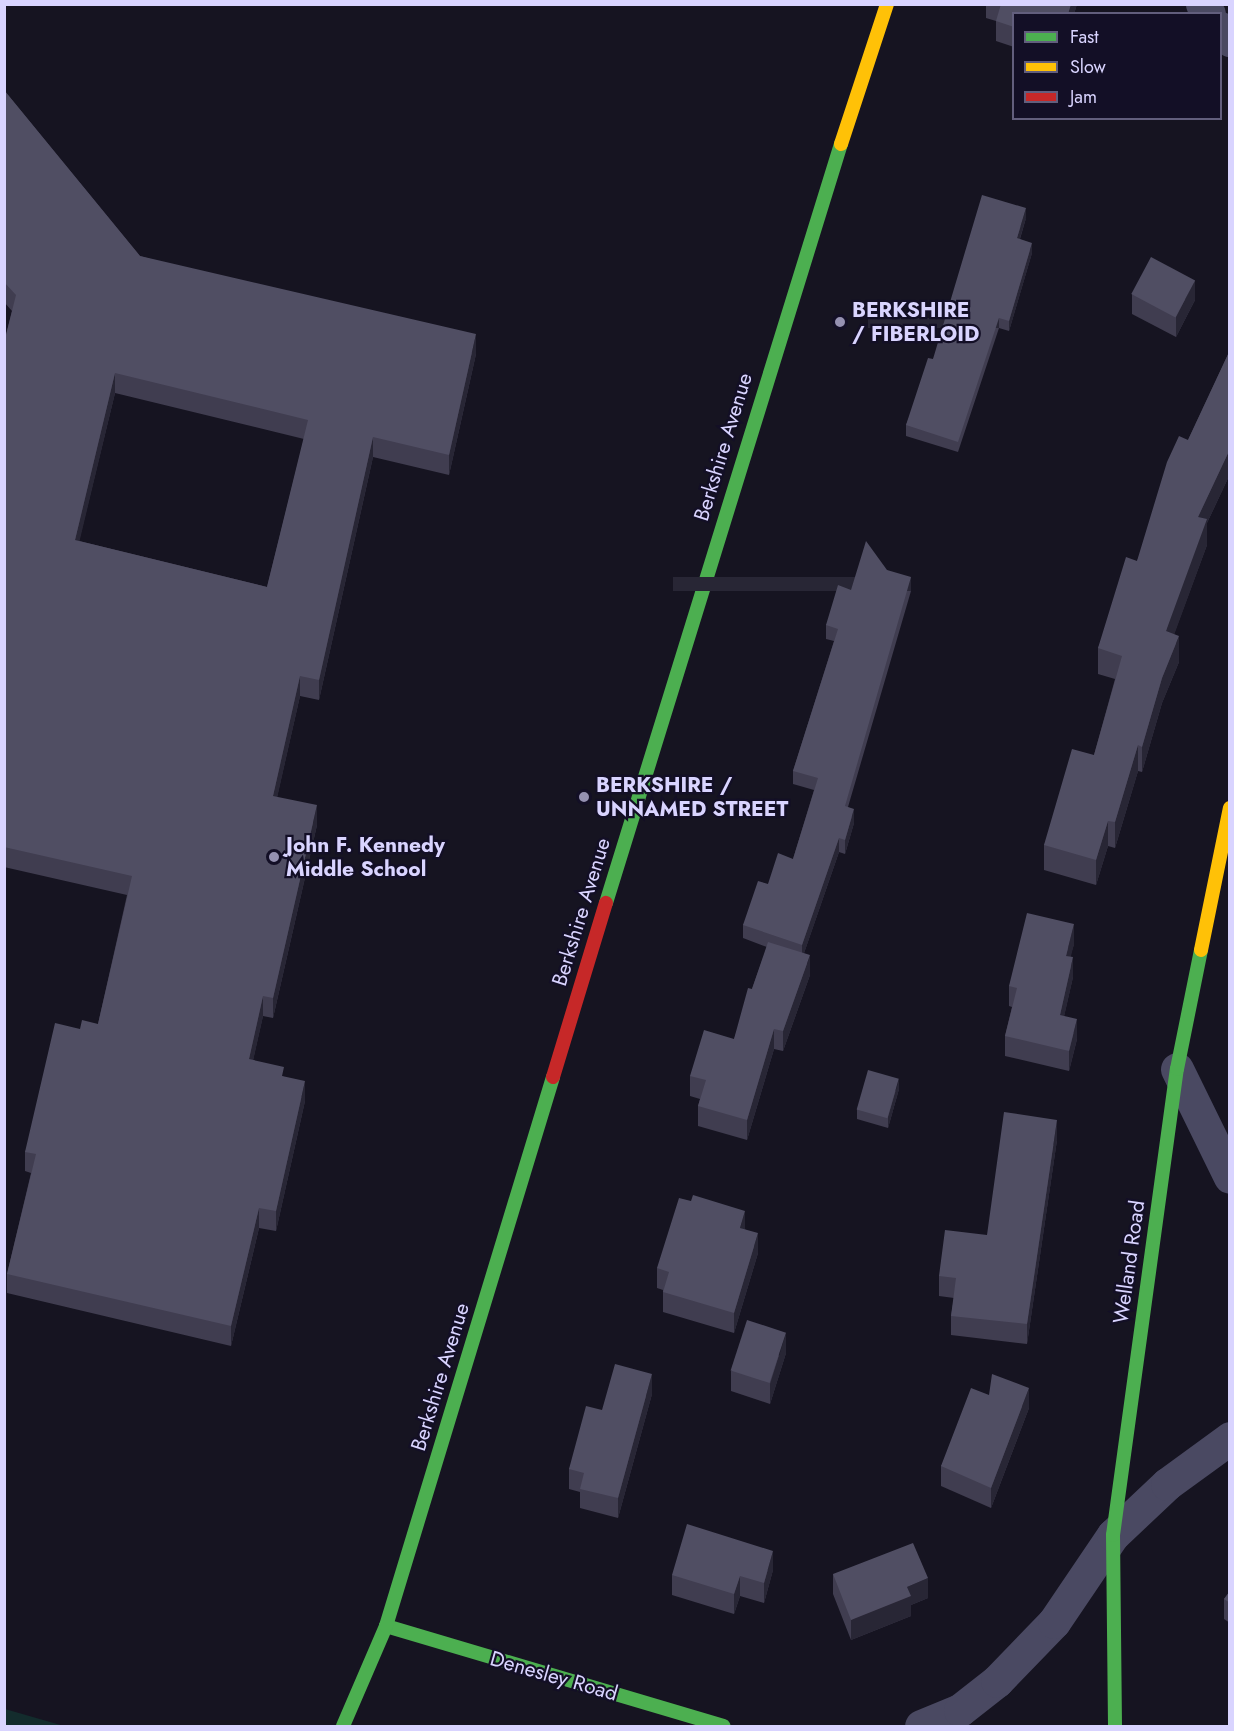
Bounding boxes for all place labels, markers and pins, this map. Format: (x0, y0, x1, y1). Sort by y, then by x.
place label: BERKSHIRE / FIBERLOID (852, 297, 979, 347)
marker: BERKSHIRE / FIBERLOID (833, 315, 847, 329)
place label: BERKSHIRE / UNNAMED STREET (596, 772, 788, 822)
marker: BERKSHIRE / UNNAMED STREET (577, 790, 591, 804)
place label: John F. Kennedy Middle School (286, 832, 445, 882)
marker: John F. Kennedy Middle School (267, 850, 281, 864)

